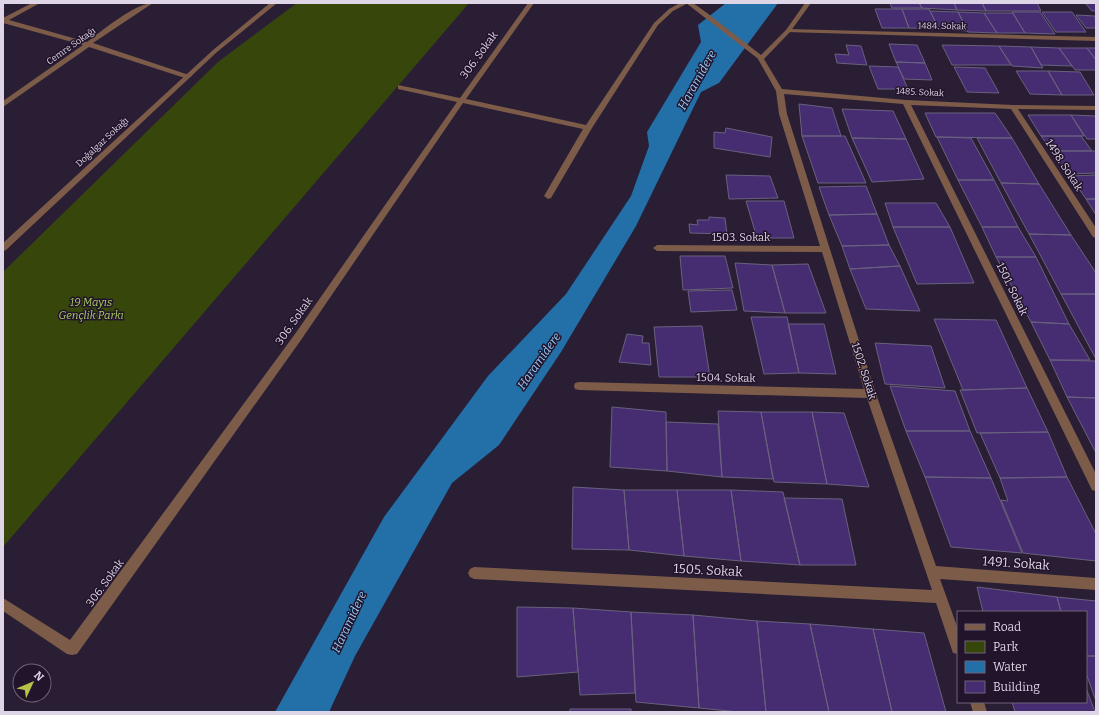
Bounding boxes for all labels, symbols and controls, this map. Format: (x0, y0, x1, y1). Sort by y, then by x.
street label: 1484. Sokak (918, 21, 967, 31)
street label: Cemre Sokağı (45, 25, 98, 67)
street label: 306. Sokak (457, 28, 501, 81)
water label: Haramidere (675, 48, 719, 112)
street label: 1485. Sokak (896, 86, 945, 98)
street label: Doğalgaz Sokağı (74, 115, 130, 169)
street label: 1498. Sokak (1042, 137, 1086, 194)
street label: 1503. Sokak (712, 231, 771, 244)
street label: 1501. Sokak (994, 260, 1031, 318)
street label: 306. Sokak (273, 294, 316, 347)
park label: 19 Mayıs Gençlik Parkı (58, 296, 124, 322)
water label: Haramidere (514, 330, 564, 392)
street label: 1502. Sokak (849, 341, 880, 402)
street label: 1504. Sokak (696, 371, 757, 385)
street label: 1491. Sokak (982, 553, 1051, 573)
street label: 306. Sokak (83, 556, 127, 609)
street label: 1505. Sokak (673, 561, 744, 579)
water label: Haramidere (329, 589, 369, 655)
legend (957, 611, 1087, 703)
text: Road (993, 620, 1021, 634)
text: Park (993, 640, 1019, 654)
text: Water (993, 660, 1028, 674)
north arrow (12, 663, 52, 703)
text: N (31, 669, 47, 684)
text: Building (993, 680, 1040, 694)

